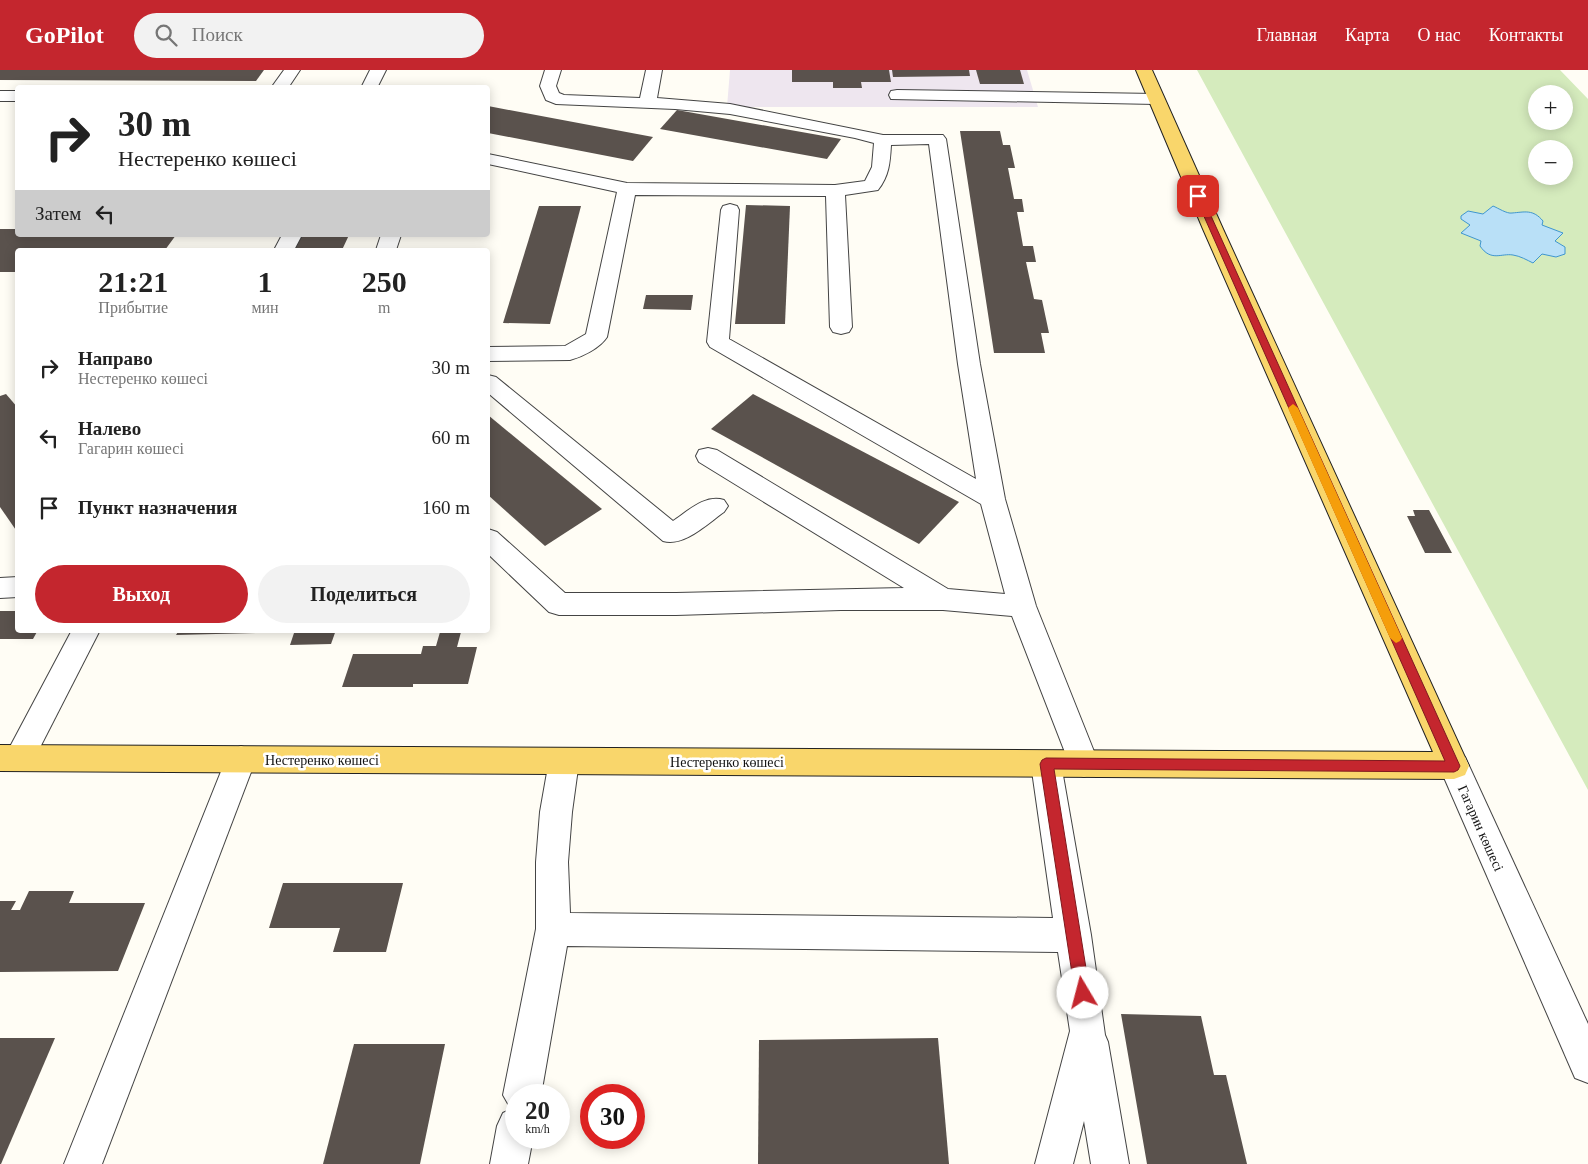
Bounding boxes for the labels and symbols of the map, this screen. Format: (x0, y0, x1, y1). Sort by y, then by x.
pin (1177, 175, 1219, 217)
street label: Нестеренко көшесі (265, 753, 379, 768)
street label: Нестеренко көшесі (670, 755, 784, 770)
street label: Гагарин көшесі (1455, 783, 1506, 874)
position arrow (1056, 966, 1108, 1018)
speed limit sign: 30 (580, 1084, 645, 1149)

